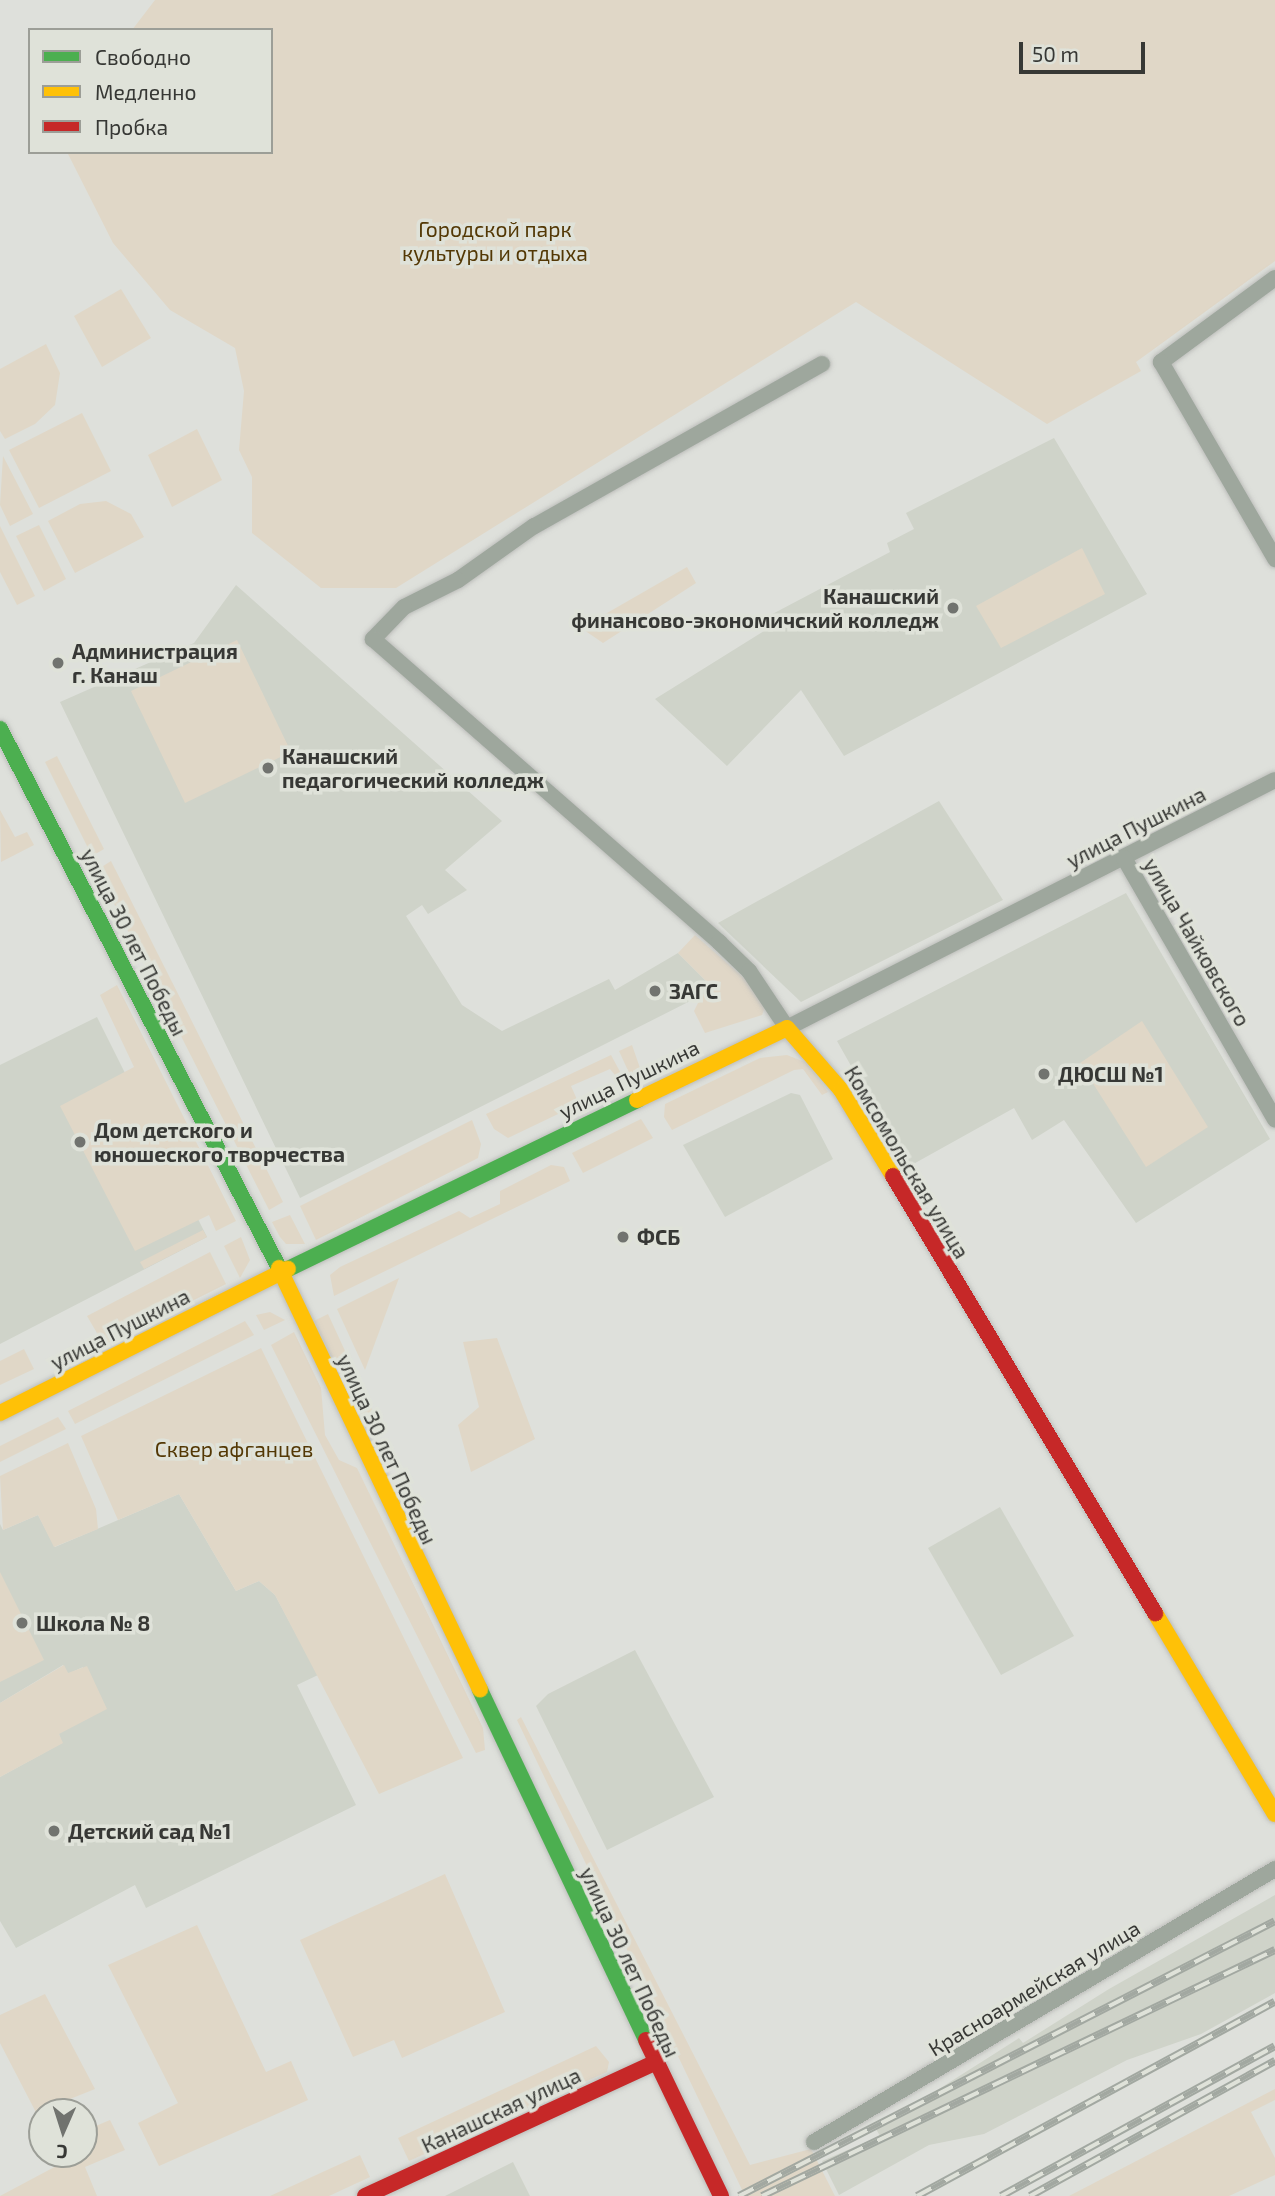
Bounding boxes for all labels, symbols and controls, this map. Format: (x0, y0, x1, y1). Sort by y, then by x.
legend (28, 28, 273, 154)
scale bar (1023, 28, 1149, 72)
text: 50 m (1032, 41, 1079, 66)
text: Свободно (95, 44, 191, 69)
text: Медленно (95, 79, 197, 104)
text: Пробка (95, 114, 168, 139)
park label: Городской парк культуры и отдыха (402, 216, 588, 266)
place label: Канашский финансово-экономичский колледж (571, 583, 939, 633)
marker: Канашский финансово-экономичский колледж (945, 600, 961, 616)
place label: Администрация г. Канаш (72, 638, 238, 688)
marker: Администрация г. Канаш (50, 655, 66, 671)
place label: Канашский педагогический колледж (282, 743, 544, 793)
marker: Канашский педагогический колледж (260, 760, 276, 776)
street label: улица Пушкина (1062, 781, 1210, 873)
street label: улица 30 лет Победы (76, 844, 192, 1040)
street label: улица Чайковского (1139, 853, 1255, 1031)
place label: ЗАГС (669, 978, 718, 1004)
marker: ЗАГС (647, 983, 663, 999)
street label: улица Пушкина (555, 1034, 703, 1124)
street label: Комсомольская улица (839, 1061, 975, 1263)
place label: ДЮСШ №1 (1058, 1061, 1164, 1087)
marker: ДЮСШ №1 (1036, 1066, 1052, 1082)
place label: Дом детского и юношеского творчества (94, 1117, 345, 1167)
marker: Дом детского и юношеского творчества (72, 1134, 88, 1150)
place label: ФСБ (637, 1224, 680, 1250)
marker: ФСБ (615, 1229, 631, 1245)
street label: улица Пушкина (46, 1283, 194, 1375)
street label: улица 30 лет Победы (332, 1350, 442, 1548)
park label: Сквер афганцев (155, 1436, 313, 1462)
place label: Школа № 8 (36, 1610, 150, 1636)
marker: Школа № 8 (14, 1615, 30, 1631)
place label: Детский сад №1 (68, 1818, 231, 1844)
marker: Детский сад №1 (46, 1823, 62, 1839)
street label: улица 30 лет Победы (575, 1863, 685, 2061)
street label: Красноармейская улица (924, 1915, 1144, 2061)
street label: Канашская улица (417, 2062, 585, 2158)
north arrow (28, 2098, 98, 2168)
text: С (56, 2141, 68, 2164)

